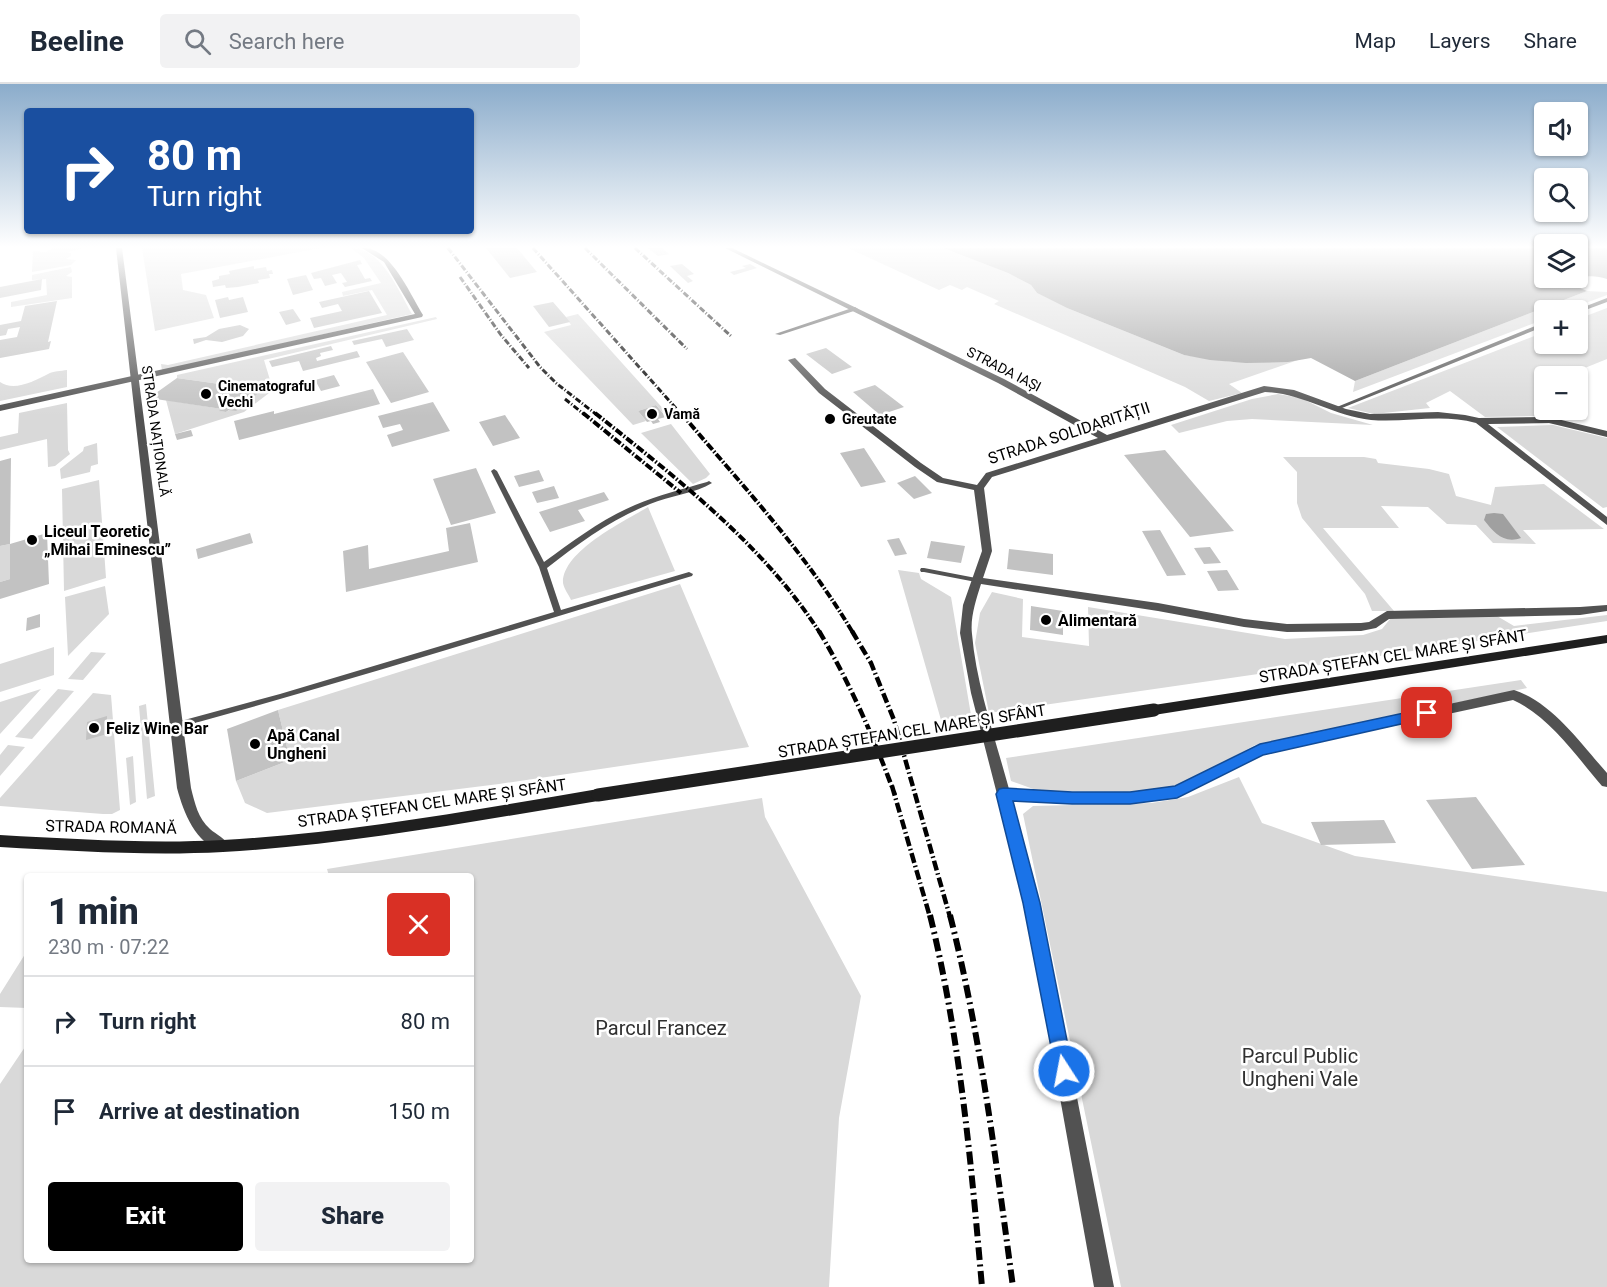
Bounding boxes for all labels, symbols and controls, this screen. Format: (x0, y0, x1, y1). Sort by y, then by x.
search box (160, 14, 580, 68)
text: Beeline (30, 25, 124, 58)
icon: search (181, 25, 214, 58)
text: Search here (229, 29, 345, 54)
text: Map (1354, 29, 1396, 53)
text: Layers (1429, 29, 1490, 53)
text: Share (1523, 29, 1577, 53)
map controls (1534, 102, 1588, 420)
button: sound (1534, 102, 1588, 156)
text: 80 m (147, 131, 242, 180)
icon: right (48, 132, 126, 210)
button: search (1534, 168, 1588, 222)
text: Turn right (147, 181, 262, 213)
button: layers (1534, 234, 1588, 288)
button: + (1534, 300, 1588, 354)
street label: STRADA IAȘI (964, 343, 1044, 395)
street label: STRADA NAȚIONALĂ (138, 364, 173, 498)
button: − (1534, 366, 1588, 420)
place label: Cinematograful Vechi (218, 378, 315, 410)
marker: Cinematograful Vechi (199, 387, 213, 401)
street label: STRADA SOLIDARITĂȚII (986, 398, 1153, 469)
place label: Vamă (664, 406, 700, 422)
marker: Vamă (645, 407, 659, 421)
place label: Greutate (842, 411, 897, 427)
marker: Greutate (823, 412, 837, 426)
place label: Liceul Teoretic „Mihai Eminescu” (44, 522, 171, 559)
marker: Liceul Teoretic „Mihai Eminescu” (25, 533, 39, 547)
place label: Alimentară (1058, 611, 1137, 630)
marker: Alimentară (1039, 613, 1053, 627)
street label: STRADA ȘTEFAN CEL MARE ȘI SFÂNT (1258, 625, 1529, 688)
pin (1401, 687, 1452, 738)
icon: arrive (1410, 696, 1443, 729)
street label: STRADA ȘTEFAN CEL MARE ȘI SFÂNT (777, 700, 1048, 763)
place label: Feliz Wine Bar (106, 719, 208, 738)
marker: Feliz Wine Bar (87, 721, 101, 735)
place label: Apă Canal Ungheni (267, 726, 340, 763)
marker: Apă Canal Ungheni (248, 737, 262, 751)
street label: STRADA ȘTEFAN CEL MARE ȘI SFÂNT (296, 775, 568, 832)
street label: STRADA ROMANĂ (45, 816, 177, 838)
text: 1 min (48, 891, 139, 933)
button: close (387, 893, 450, 956)
text: 230 m · 07:22 (48, 935, 169, 959)
icon: right (48, 1005, 81, 1038)
text: Turn right (99, 1009, 196, 1034)
text: 80 m (401, 1009, 450, 1034)
park label: Parcul Francez (595, 1016, 727, 1040)
position arrow (1032, 1039, 1096, 1103)
park label: Parcul Public Ungheni Vale (1242, 1044, 1358, 1091)
icon: arrive (48, 1095, 81, 1128)
text: Arrive at destination (99, 1099, 300, 1124)
text: 150 m (388, 1099, 450, 1124)
button: Exit (48, 1182, 243, 1251)
button: Share (255, 1182, 450, 1251)

